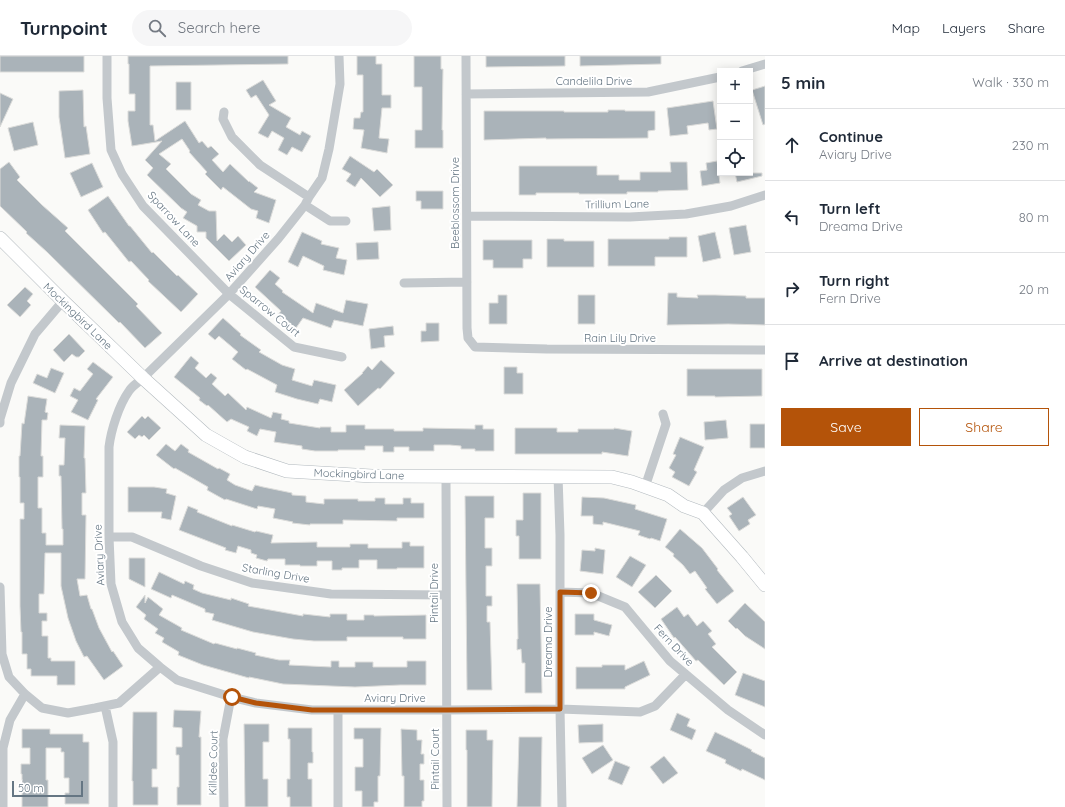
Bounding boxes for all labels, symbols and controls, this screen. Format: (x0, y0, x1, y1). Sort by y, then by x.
search box (132, 10, 412, 46)
text: Turnpoint (20, 16, 108, 40)
icon: search (146, 17, 168, 39)
text: Search here (178, 18, 261, 37)
text: Map (891, 19, 920, 37)
text: Layers (942, 19, 986, 37)
text: Share (1008, 19, 1045, 37)
map controls (717, 68, 753, 176)
button: + (717, 68, 753, 104)
text: 5 min (781, 72, 825, 93)
street label: Candelila Drive (556, 74, 632, 88)
text: Walk · 330 m (972, 74, 1049, 90)
button: − (717, 104, 753, 140)
text: Continue (819, 127, 883, 146)
icon: ahead (781, 134, 803, 156)
text: 230 m (1012, 137, 1049, 153)
button: locate (717, 140, 753, 176)
text: Aviary Drive (819, 146, 892, 162)
street label: Beeblossom Drive (448, 157, 462, 249)
street label: Sparrow Lane (145, 188, 203, 250)
street label: Trillium Lane (585, 196, 649, 212)
text: Turn left (819, 199, 881, 218)
icon: left (781, 206, 803, 228)
text: 80 m (1019, 209, 1049, 225)
text: Dreama Drive (819, 218, 903, 234)
street label: Aviary Drive (222, 228, 272, 284)
text: Turn right (819, 271, 890, 290)
icon: right (781, 278, 803, 300)
street label: Mockingbird Lane (41, 279, 115, 353)
text: 20 m (1019, 281, 1049, 297)
street label: Sparrow Court (237, 282, 303, 340)
text: Fern Drive (819, 290, 881, 306)
street label: Rain Lily Drive (584, 331, 656, 345)
icon: arrive (781, 350, 803, 372)
text: Arrive at destination (819, 351, 968, 370)
button: Save (781, 408, 911, 446)
button: Share (919, 408, 1049, 446)
street label: Mockingbird Lane (313, 465, 405, 483)
street label: Aviary Drive (90, 524, 108, 586)
street label: Starling Drive (241, 560, 311, 586)
street label: Pintail Drive (427, 563, 441, 623)
route end (582, 584, 600, 602)
street label: Dreama Drive (541, 606, 555, 678)
street label: Fern Drive (651, 621, 697, 669)
route start (223, 688, 241, 706)
street label: Aviary Drive (364, 691, 426, 705)
street label: Pintail Court (428, 728, 442, 790)
street label: Killdee Court (205, 730, 221, 796)
scale bar (12, 779, 83, 798)
text: 50 m (18, 781, 44, 795)

